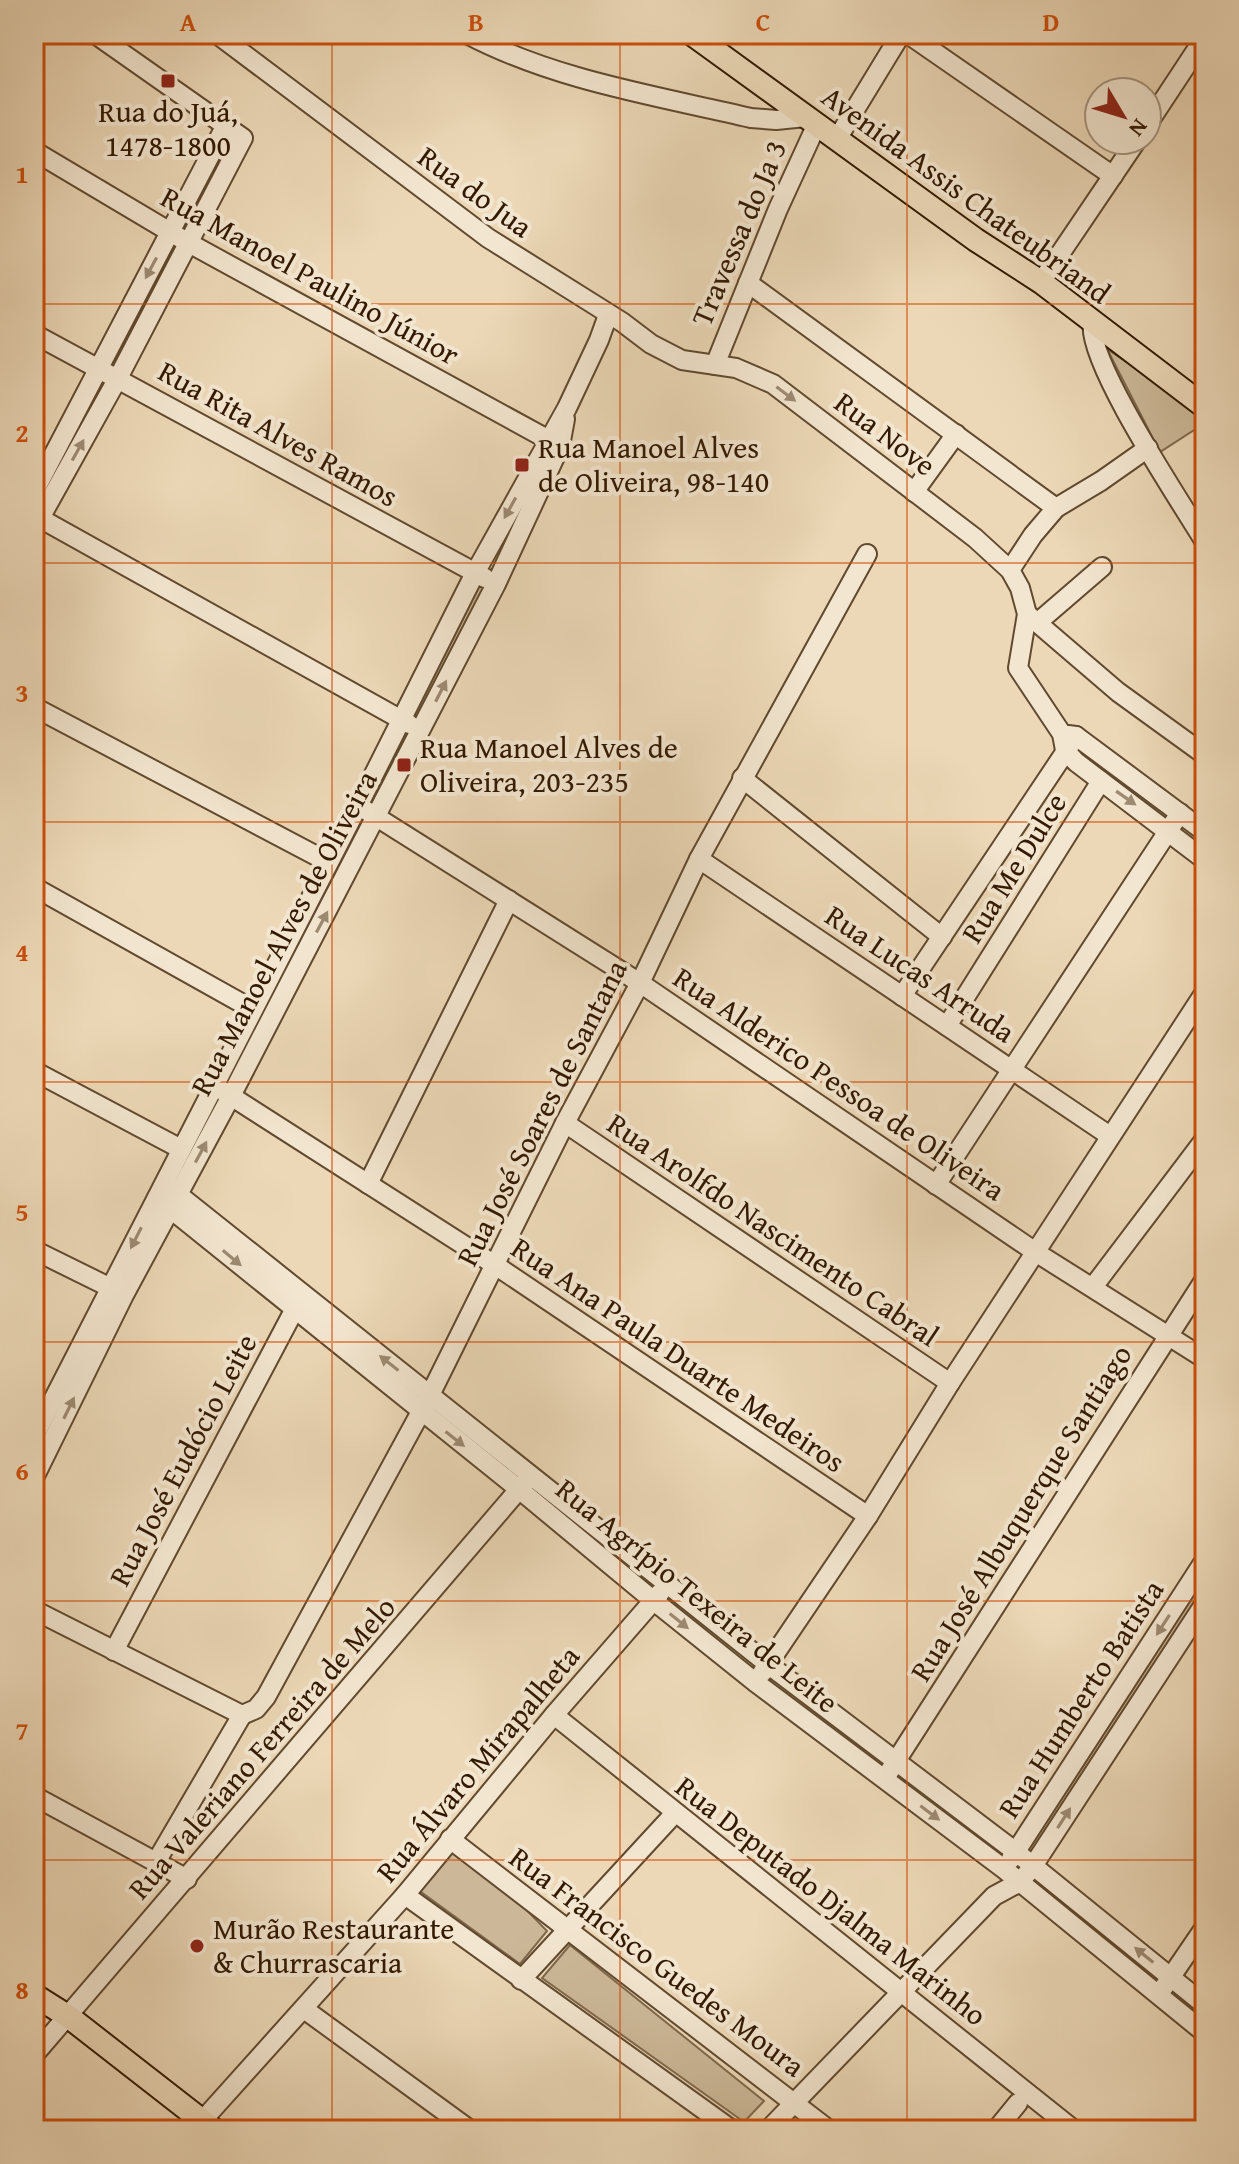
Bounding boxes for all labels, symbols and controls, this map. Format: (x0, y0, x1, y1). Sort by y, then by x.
text: A (180, 2, 197, 41)
text: B (468, 2, 484, 41)
text: C (756, 2, 770, 41)
text: D (1043, 2, 1059, 41)
marker: Rua do Juá, 1478-1800 (159, 72, 177, 90)
street label: Avenida Assis Chateubriand (813, 74, 1120, 314)
north arrow (1083, 76, 1163, 156)
place label: Rua do Juá, 1478-1800 (98, 89, 238, 167)
text: N (1121, 113, 1156, 144)
street label: Travessa do Ja 3 (679, 133, 797, 332)
street label: Rua do Jua (409, 135, 542, 248)
text: 1 (15, 154, 29, 193)
street label: Rua Manoel Paulino Júnior (153, 175, 468, 376)
one-way arrow (144, 257, 158, 279)
street label: Rua Rita Alves Ramos (151, 349, 406, 517)
street label: Rua Nove (826, 380, 946, 486)
one-way arrow (776, 385, 796, 401)
text: 2 (15, 413, 29, 452)
place label: Rua Manoel Alves de Oliveira, 98-140 (538, 425, 769, 503)
one-way arrow (71, 439, 85, 461)
marker: Rua Manoel Alves de Oliveira, 98-140 (513, 456, 531, 474)
one-way arrow (504, 497, 517, 520)
text: 3 (15, 673, 29, 712)
one-way arrow (434, 679, 448, 702)
place label: Rua Manoel Alves de Oliveira, 203-235 (420, 725, 678, 803)
marker: Rua Manoel Alves de Oliveira, 203-235 (395, 756, 413, 774)
street label: Rua Manoel Alves de Oliveira (179, 762, 388, 1103)
street label: Rua Me Dulce (949, 784, 1077, 951)
one-way arrow (1115, 790, 1136, 805)
street label: Rua Lucas Arruda (817, 893, 1024, 1053)
one-way arrow (315, 911, 329, 933)
text: 4 (15, 932, 29, 971)
street label: Rua José Soares de Santana (445, 952, 638, 1273)
street label: Rua Alderico Pessoa de Oliveira (665, 955, 1014, 1211)
street label: Rua Arolfdo Nascimento Cabral (599, 1101, 948, 1357)
one-way arrow (195, 1141, 208, 1164)
text: 5 (15, 1192, 29, 1231)
one-way arrow (130, 1226, 143, 1249)
street label: Rua Ana Paula Duarte Medeiros (503, 1226, 854, 1483)
one-way arrow (221, 1249, 241, 1266)
street label: Rua José Eudócio Leite (97, 1326, 267, 1593)
street label: Rua José Albuquerque Santiago (898, 1336, 1142, 1689)
one-way arrow (379, 1355, 399, 1372)
one-way arrow (62, 1396, 75, 1419)
one-way arrow (445, 1431, 465, 1447)
text: 6 (15, 1451, 29, 1490)
street label: Rua Agrípio Texeira de Leite (547, 1467, 849, 1723)
street label: Rua Humberto Batista (986, 1571, 1174, 1826)
street label: Rua Valeriano Ferreira de Melo (117, 1586, 405, 1909)
one-way arrow (669, 1612, 689, 1629)
one-way arrow (1156, 1614, 1170, 1636)
street label: Rua Álvaro Mirapalheta (365, 1635, 590, 1891)
text: 7 (15, 1711, 29, 1750)
street label: Rua Deputado Djalma Marinho (667, 1765, 997, 2036)
one-way arrow (920, 1804, 940, 1820)
one-way arrow (1057, 1807, 1071, 1829)
street label: Rua Francisco Guedes Moura (501, 1835, 815, 2087)
place label: Murão Restaurante & Churrascaria (213, 1906, 454, 1984)
marker: Murão Restaurante & Churrascaria (188, 1937, 206, 1955)
one-way arrow (1134, 1948, 1154, 1964)
text: 8 (15, 1970, 29, 2009)

